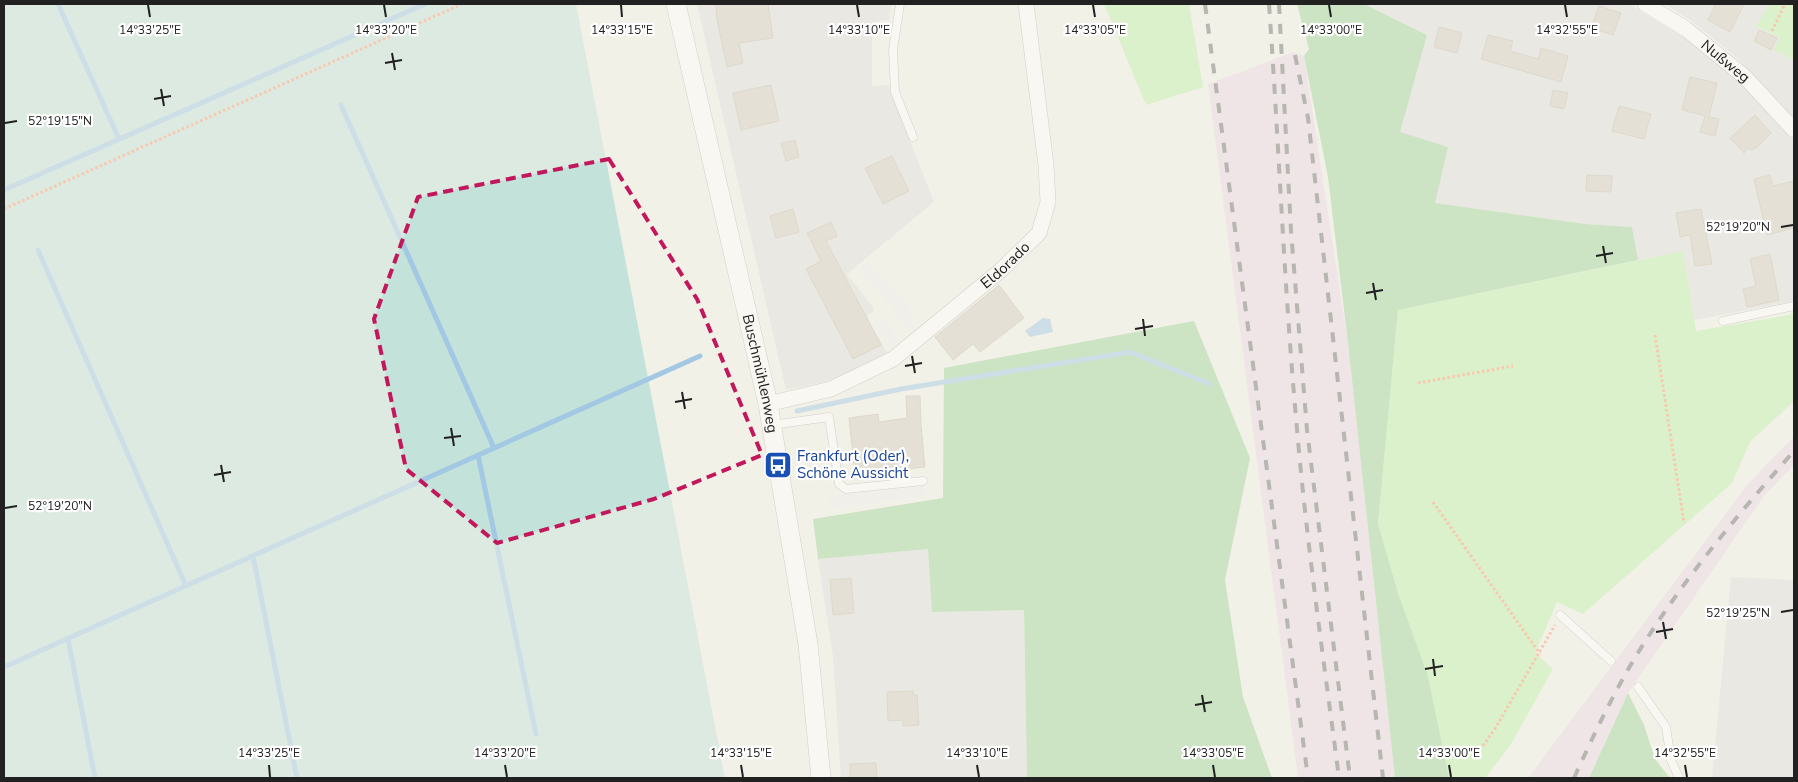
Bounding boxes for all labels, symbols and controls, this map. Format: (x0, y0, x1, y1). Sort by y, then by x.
text: 14°33'25"E (119, 22, 181, 38)
text: 14°33'20"E (355, 22, 417, 38)
text: 14°33'15"E (591, 22, 653, 38)
text: 14°33'10"E (828, 22, 890, 38)
text: 14°33'05"E (1064, 22, 1126, 38)
text: 14°33'00"E (1300, 22, 1362, 38)
text: 14°32'55"E (1536, 22, 1598, 38)
street label: Nußweg (1697, 35, 1754, 87)
text: 52°19'15"N (28, 113, 92, 129)
text: 52°19'20"N (1706, 219, 1770, 235)
street label: Eldorado (976, 237, 1034, 293)
street label: Buschmühlenweg (738, 312, 783, 434)
place label: Frankfurt (Oder), Schöne Aussicht (797, 446, 909, 483)
bus stop icon: Frankfurt (Oder), Schöne Aussicht (763, 450, 793, 480)
text: 52°19'20"N (28, 498, 92, 514)
text: 52°19'25"N (1706, 605, 1770, 621)
text: 14°33'25"E (238, 745, 300, 761)
text: 14°33'20"E (474, 745, 536, 761)
text: 14°33'15"E (710, 745, 772, 761)
text: 14°33'10"E (946, 745, 1008, 761)
text: 14°33'05"E (1182, 745, 1244, 761)
text: 14°33'00"E (1418, 745, 1480, 761)
text: 14°32'55"E (1654, 745, 1716, 761)

